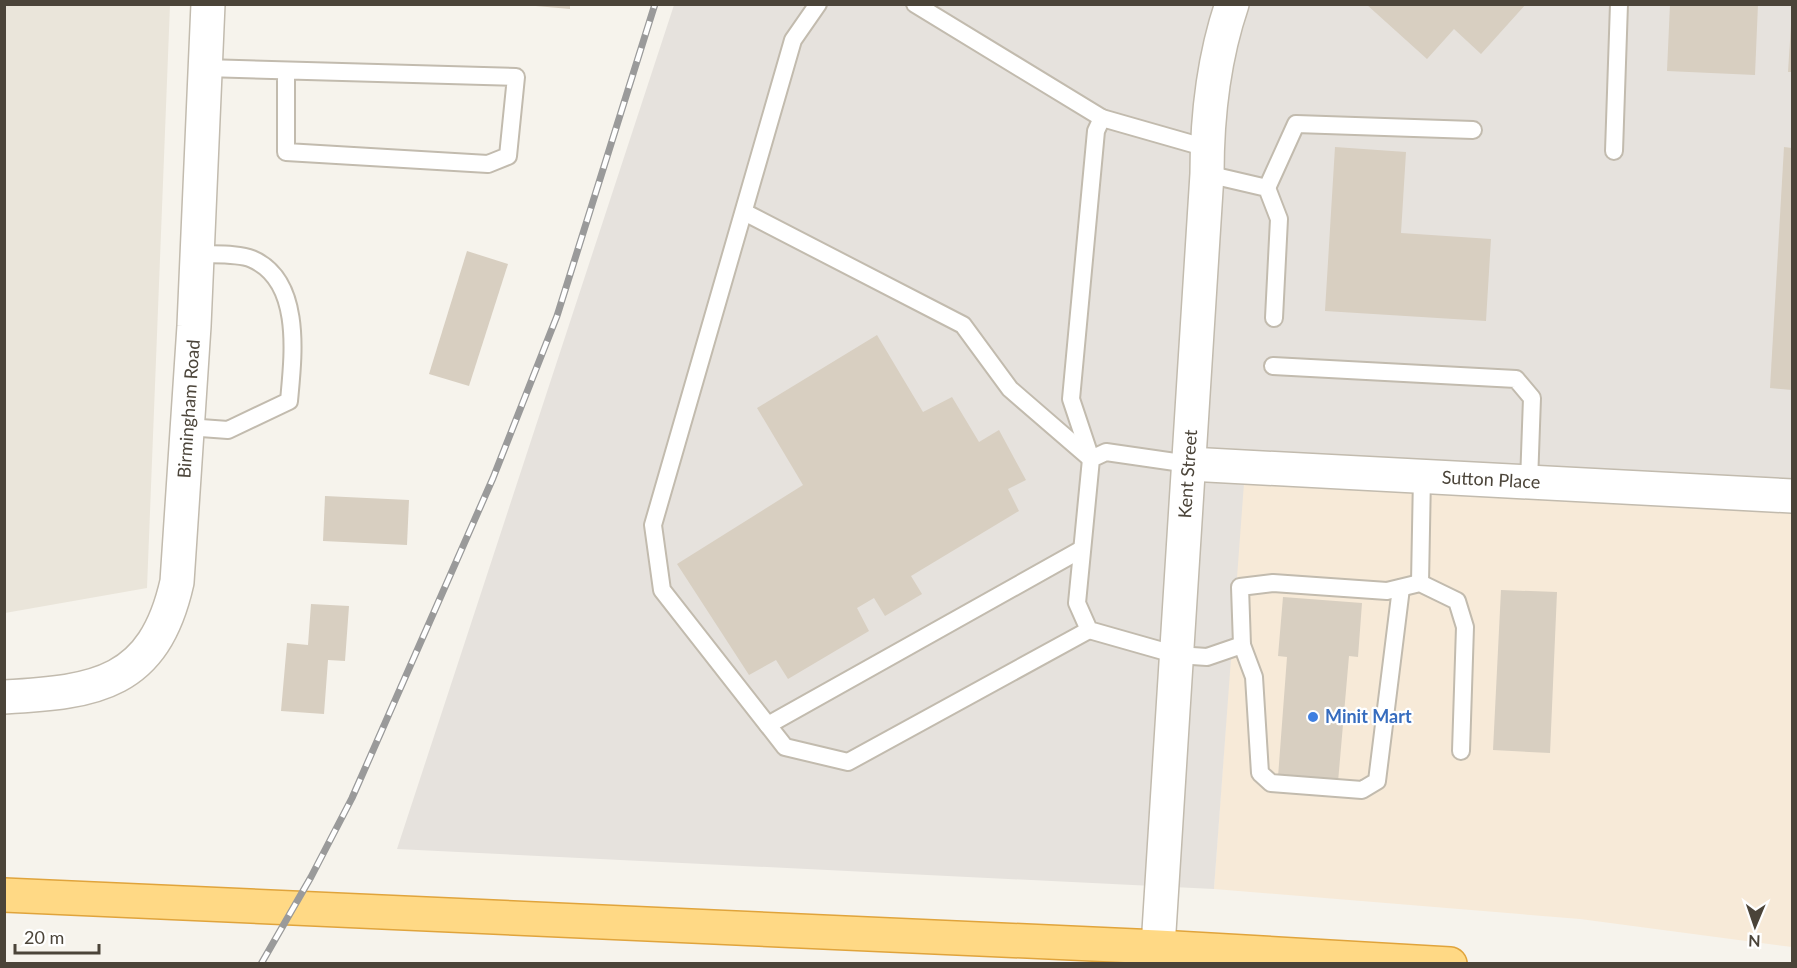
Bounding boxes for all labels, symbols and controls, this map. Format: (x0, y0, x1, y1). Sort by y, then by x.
street label: Birmingham Road (172, 339, 204, 479)
street label: Kent Street (1173, 428, 1201, 519)
street label: Sutton Place (1441, 465, 1541, 493)
place label: Minit Mart (1325, 705, 1412, 727)
marker: Minit Mart (1306, 710, 1320, 724)
north arrow (1725, 896, 1785, 956)
scale bar (15, 917, 99, 955)
text: 20 m (24, 926, 64, 948)
text: N (1748, 932, 1761, 951)

